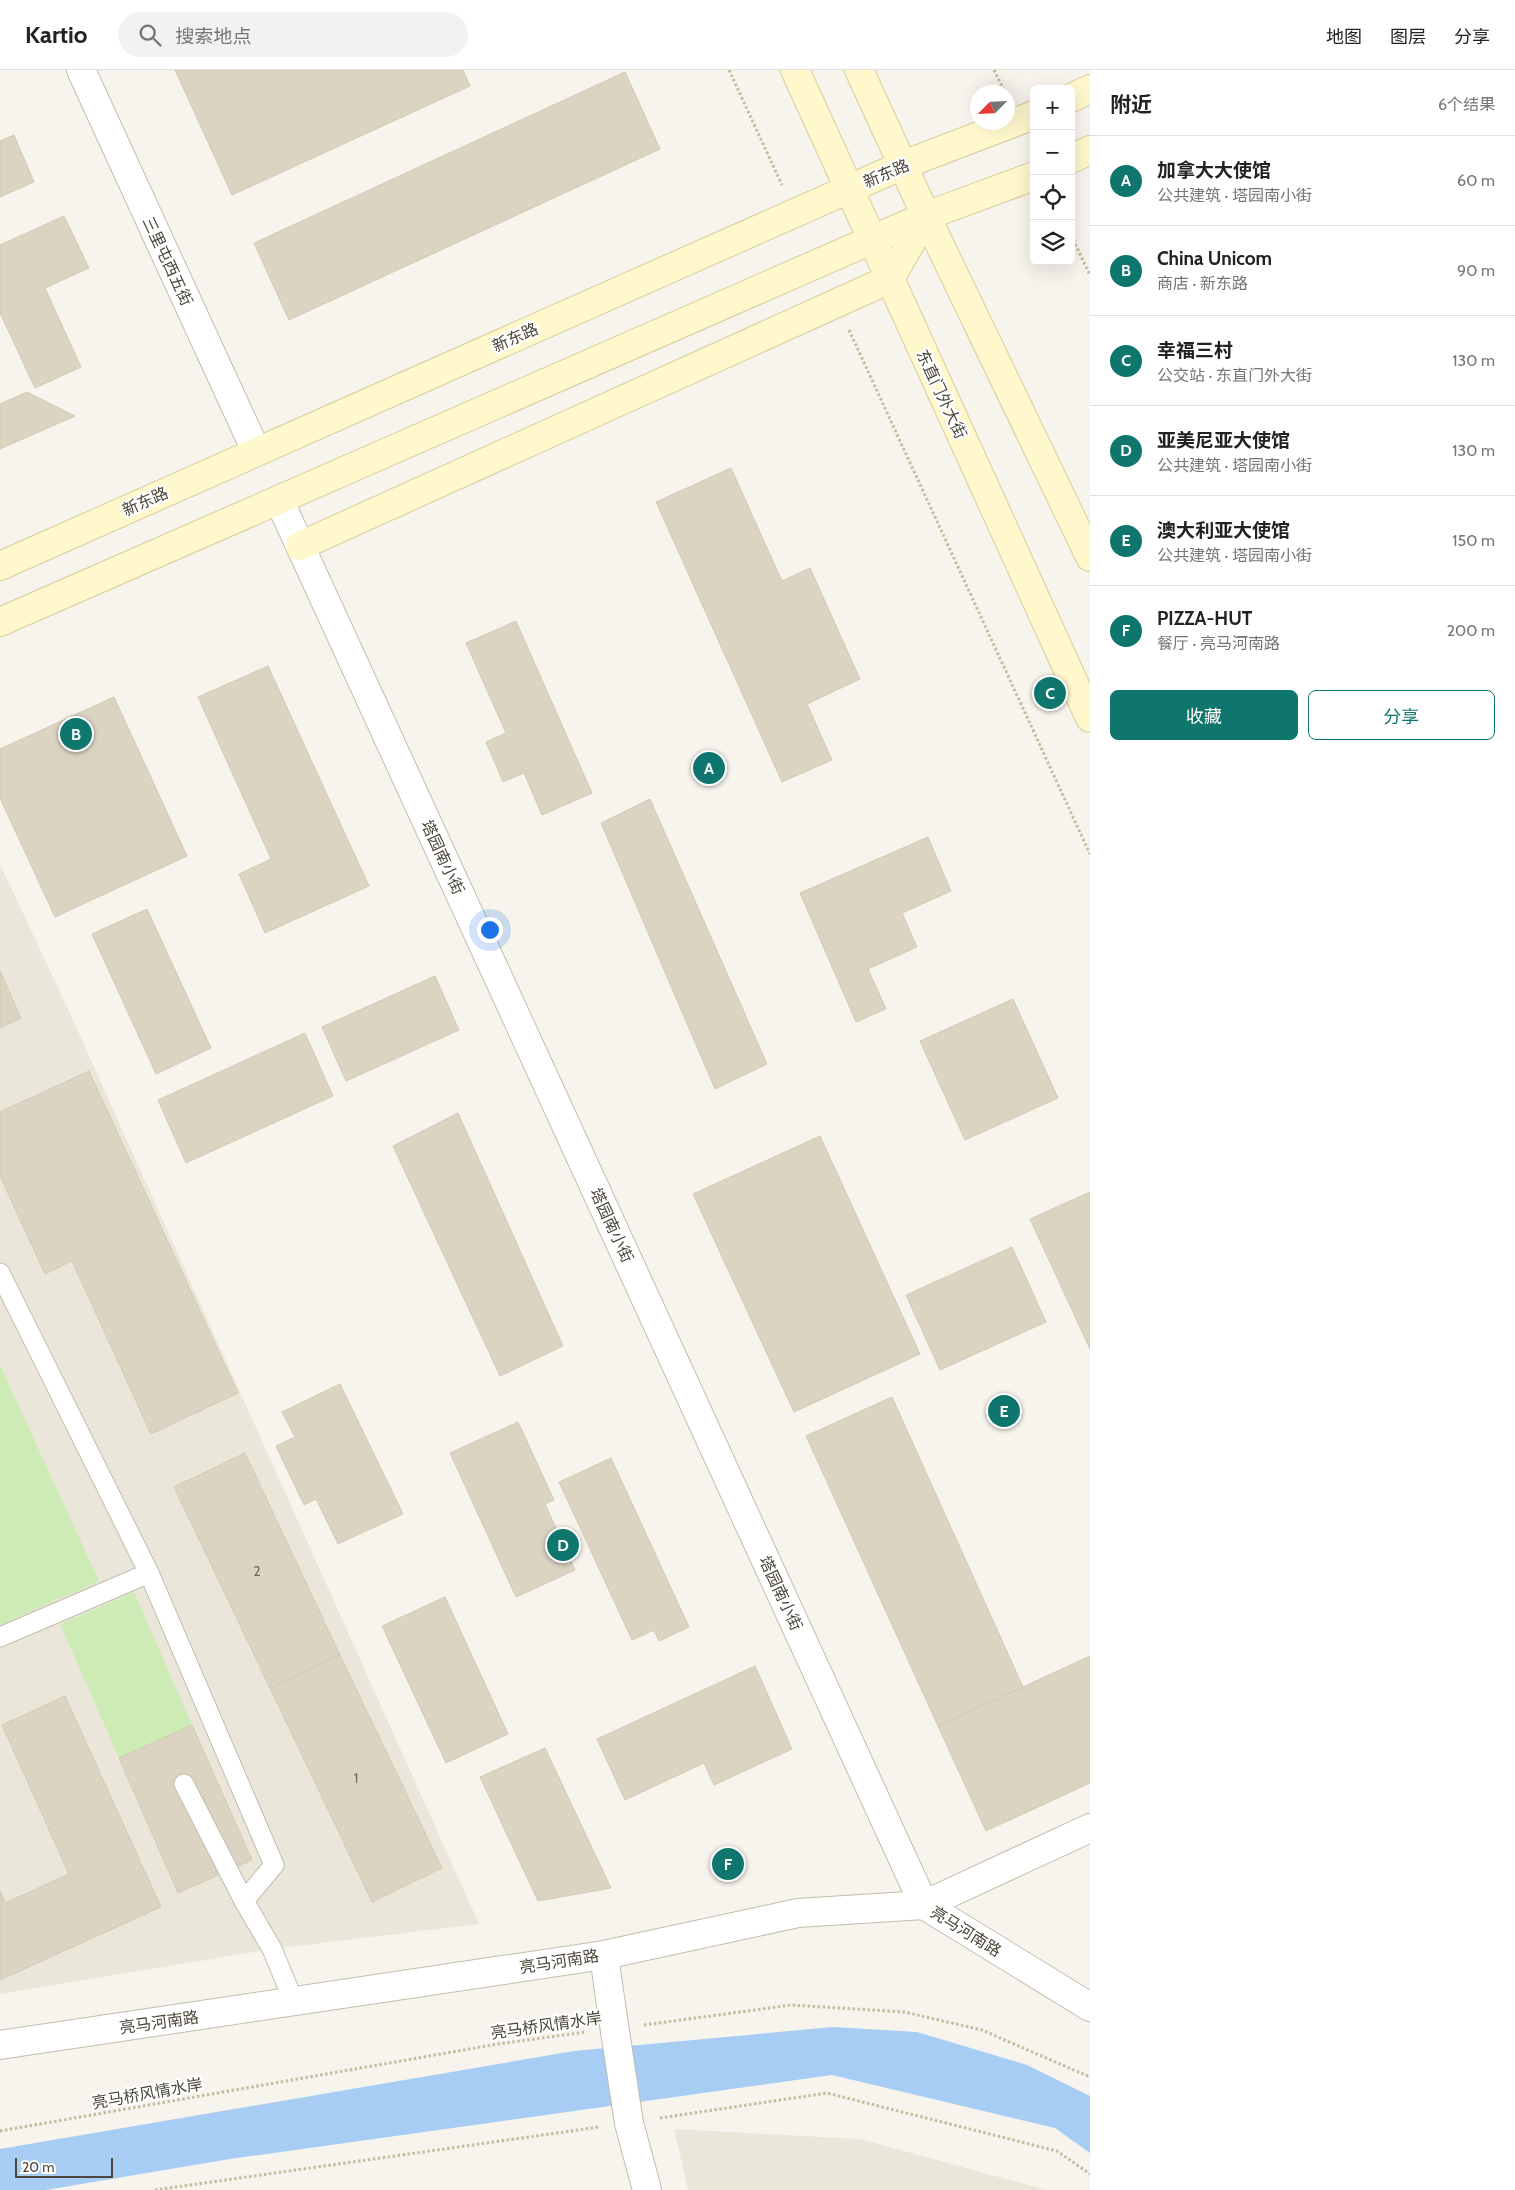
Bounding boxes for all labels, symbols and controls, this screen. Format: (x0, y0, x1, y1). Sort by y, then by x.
search box (118, 12, 468, 57)
text: Kartio (25, 20, 88, 49)
icon: search (136, 21, 164, 49)
text: 搜索地点 (176, 25, 252, 48)
text: 地图 (1326, 26, 1362, 48)
text: 图层 (1390, 26, 1426, 48)
text: 分享 (1454, 26, 1490, 48)
north arrow (970, 85, 1015, 130)
map controls (1030, 85, 1075, 265)
button: + (1030, 85, 1075, 130)
text: 附近 (1110, 92, 1152, 117)
text: 6个结果 (1438, 95, 1495, 114)
button: − (1030, 130, 1075, 175)
street label: 新东路 (860, 155, 912, 192)
text: 加拿大大使馆 (1157, 159, 1271, 182)
text: A (1121, 171, 1131, 190)
text: 60 m (1457, 171, 1495, 190)
button: locate (1030, 175, 1075, 220)
text: 公共建筑 · 塔园南小街 (1157, 186, 1312, 205)
street label: 三里屯西五街 (139, 214, 196, 309)
button: layers (1030, 220, 1075, 265)
text: China Unicom (1157, 247, 1272, 270)
text: B (1121, 261, 1131, 280)
text: 90 m (1457, 261, 1495, 280)
text: 商店 · 新东路 (1157, 274, 1248, 293)
street label: 新东路 (489, 319, 541, 356)
text: 幸福三村 (1157, 339, 1233, 362)
street label: 东直门外大街 (913, 347, 970, 442)
text: C (1121, 351, 1131, 370)
text: 130 m (1452, 351, 1495, 370)
text: 公交站 · 东直门外大街 (1157, 366, 1312, 385)
text: 亚美尼亚大使馆 (1157, 429, 1290, 452)
text: D (1120, 441, 1132, 460)
text: 130 m (1452, 441, 1495, 460)
text: 公共建筑 · 塔园南小街 (1157, 456, 1312, 475)
street label: 新东路 (119, 483, 171, 520)
text: 澳大利亚大使馆 (1157, 519, 1290, 542)
text: E (1121, 531, 1131, 550)
text: 150 m (1452, 531, 1495, 550)
text: 公共建筑 · 塔园南小街 (1157, 546, 1312, 565)
text: PIZZA-HUT (1157, 607, 1252, 630)
text: F (1122, 621, 1130, 640)
text: 200 m (1447, 621, 1495, 640)
text: 餐厅 · 亮马河南路 (1157, 634, 1280, 653)
pin: C (1034, 674, 1066, 712)
button: 收藏 (1110, 690, 1298, 740)
button: 分享 (1308, 690, 1495, 740)
pin: B (60, 715, 92, 753)
pin: A (693, 749, 725, 787)
street label: 塔园南小街 (417, 817, 468, 897)
your location (477, 917, 503, 943)
street label: 塔园南小街 (586, 1185, 637, 1265)
pin: E (988, 1392, 1020, 1430)
pin: D (547, 1526, 579, 1564)
street label: 塔园南小街 (755, 1553, 806, 1633)
house number: 2 (253, 1562, 261, 1580)
house number: 1 (354, 1769, 358, 1787)
pin: F (712, 1845, 744, 1883)
street label: 亮马河南路 (927, 1902, 1005, 1961)
street label: 亮马河南路 (518, 1946, 600, 1977)
street label: 亮马河南路 (118, 2008, 200, 2037)
street label: 亮马桥风情水岸 (489, 2008, 603, 2043)
street label: 亮马桥风情水岸 (90, 2074, 204, 2113)
scale bar (15, 2155, 112, 2178)
text: 20 m (22, 2158, 55, 2176)

